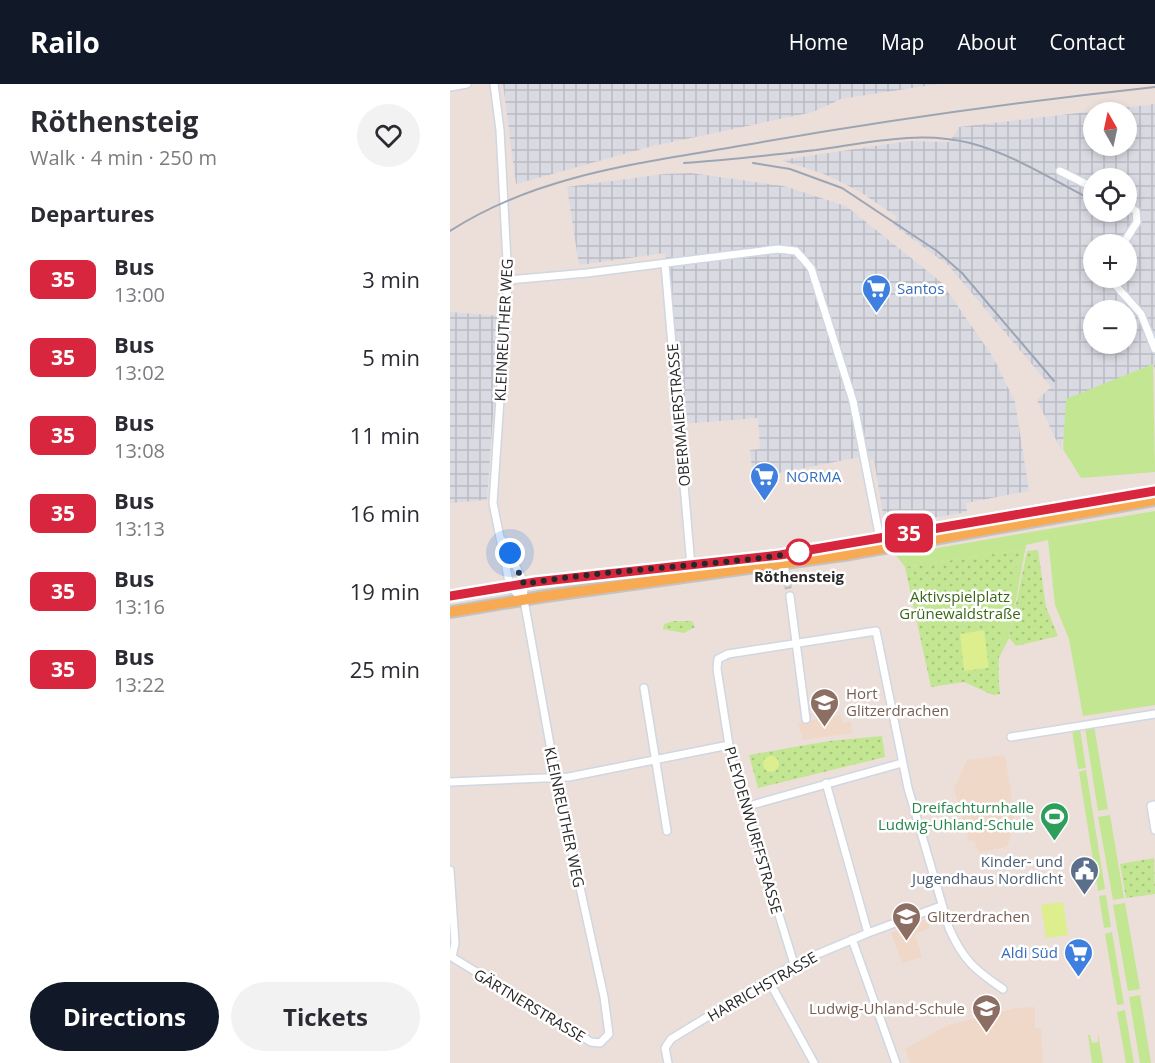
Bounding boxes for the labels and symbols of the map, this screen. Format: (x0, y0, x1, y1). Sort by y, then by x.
north arrow (1083, 102, 1137, 156)
street label: KLEINREUTHER WEG (489, 258, 517, 402)
supermarket icon: Santos (860, 272, 892, 314)
place label: Santos (897, 278, 944, 298)
street label: OBERMAIERSTRASSE (662, 343, 694, 487)
supermarket icon: NORMA (749, 460, 781, 502)
place label: NORMA (786, 466, 842, 486)
line badge: 35 (882, 514, 936, 552)
your location (495, 538, 525, 568)
marker: Röthensteig (786, 539, 812, 565)
place label: Röthensteig (754, 566, 845, 586)
park label: Aktivspielplatz Grünewaldstraße (899, 586, 1021, 623)
place label: Hort Glitzerdrachen (846, 683, 949, 720)
school or university icon: Hort Glitzerdrachen (809, 686, 841, 728)
street label: PLEYDENWURFFSTRASSE (720, 744, 788, 916)
street label: KLEINREUTHER WEG (540, 745, 590, 889)
place label: Dreifachturnhalle Ludwig-Uhland-Schule (878, 797, 1034, 834)
sports icon: Dreifachturnhalle Ludwig-Uhland-Schule (1039, 800, 1071, 842)
place label: Kinder- und Jugendhaus Nordlicht (910, 851, 1063, 888)
public building icon: Kinder- und Jugendhaus Nordlicht (1068, 854, 1100, 896)
school or university icon: Glitzerdrachen (890, 900, 922, 942)
place label: Glitzerdrachen (927, 906, 1030, 926)
supermarket icon: Aldi Süd (1063, 936, 1095, 978)
place label: Aldi Süd (1001, 942, 1058, 962)
street label: HARRICHSTRASSE (703, 946, 821, 1026)
street label: GÄRTNERSTRASSE (470, 964, 590, 1046)
school or university icon: Ludwig-Uhland-Schule (970, 992, 1002, 1034)
place label: Ludwig-Uhland-Schule (809, 998, 965, 1018)

